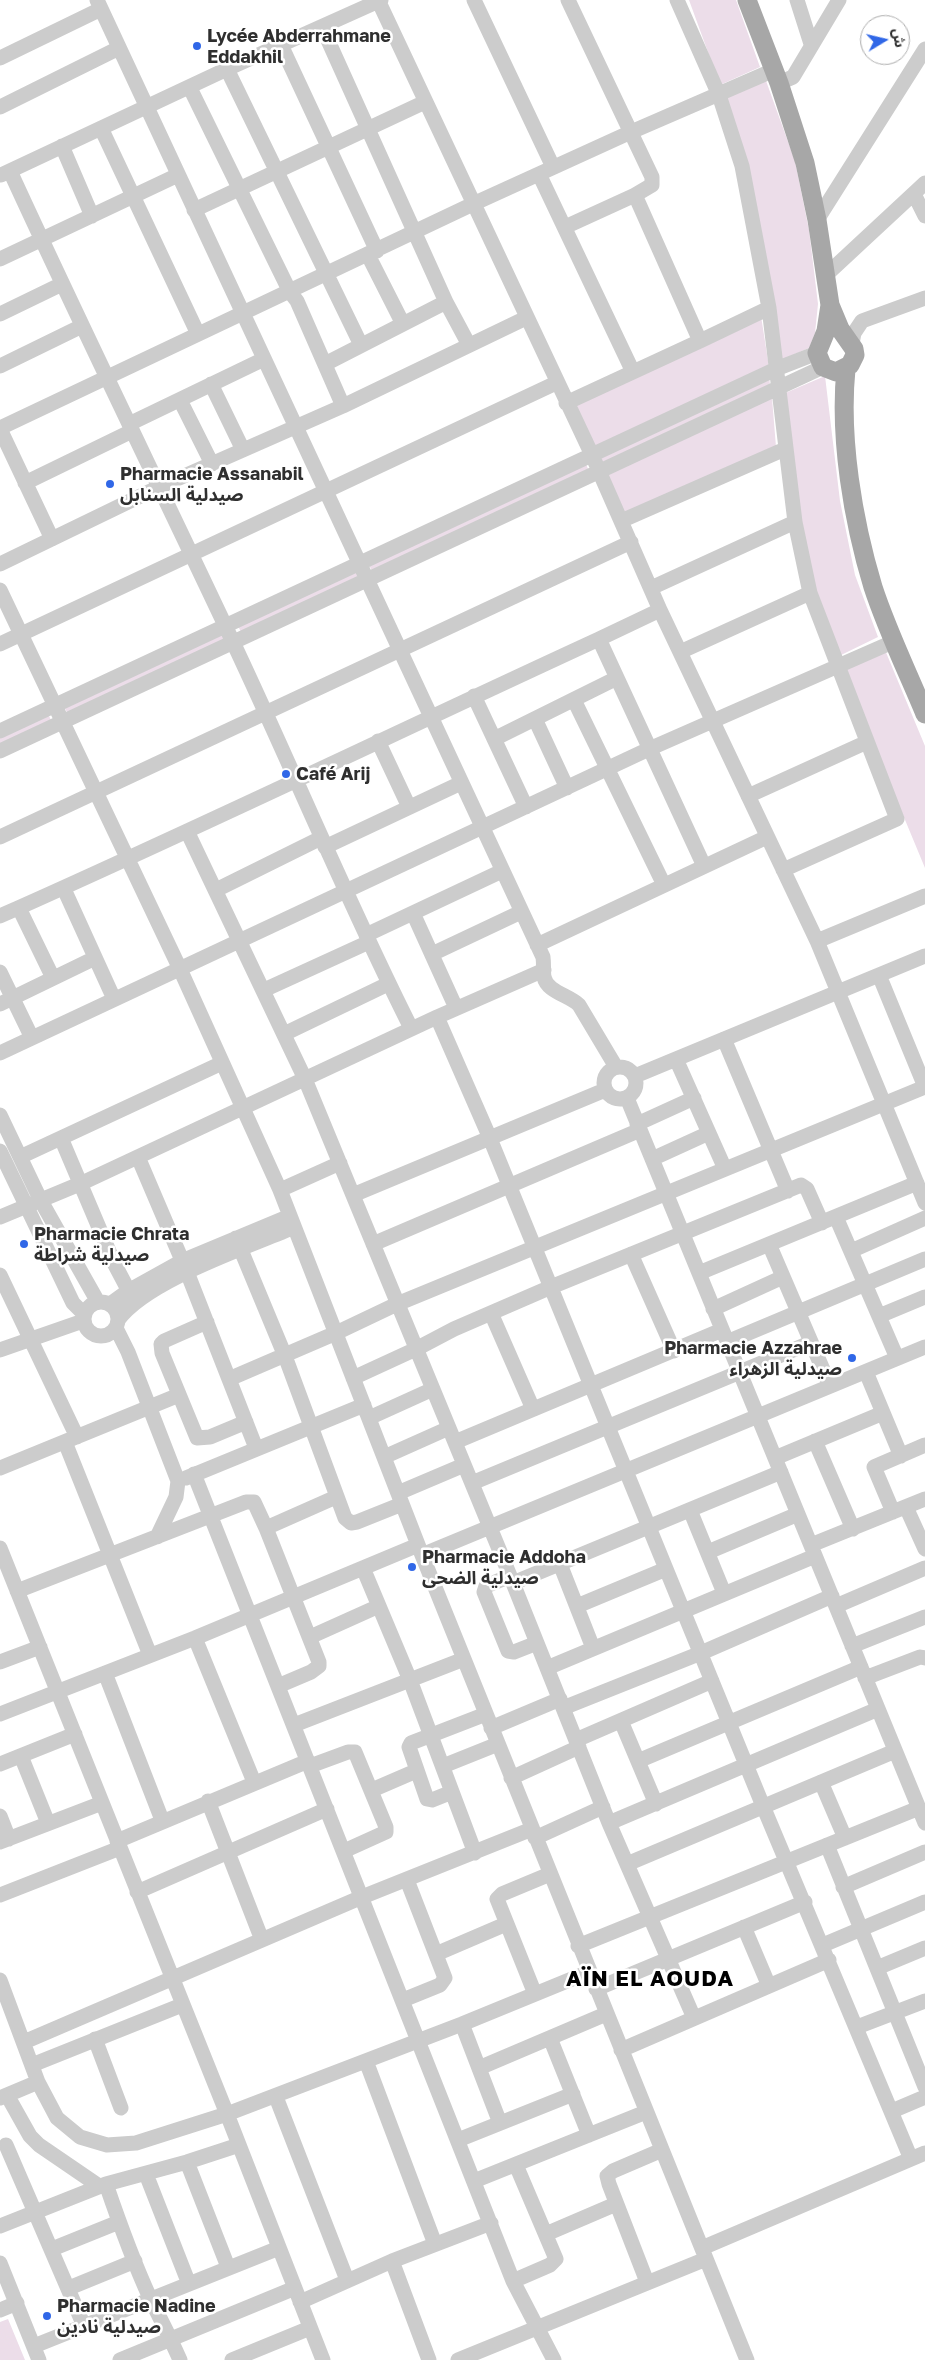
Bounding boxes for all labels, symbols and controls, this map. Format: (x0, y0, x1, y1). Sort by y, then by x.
north arrow (860, 15, 910, 65)
place label: Lycée Abderrahmane Eddakhil (207, 25, 391, 68)
text: ش (889, 27, 909, 49)
marker: Lycée Abderrahmane Eddakhil (191, 40, 203, 52)
place label: Pharmacie Assanabil صيدلية السنابل (120, 463, 304, 506)
marker: Pharmacie Assanabil صيدلية السنابل (104, 478, 116, 490)
place label: Café Arij (296, 763, 370, 785)
marker: Café Arij (280, 768, 292, 780)
place label: Pharmacie Chrata صيدلية شراطة (34, 1223, 190, 1266)
marker: Pharmacie Chrata صيدلية شراطة (18, 1238, 30, 1250)
place label: Pharmacie Azzahrae صيدلية الزهراء (664, 1337, 842, 1380)
marker: Pharmacie Azzahrae صيدلية الزهراء (846, 1352, 858, 1364)
place label: Pharmacie Addoha صيدلية الضحى (422, 1546, 586, 1588)
marker: Pharmacie Addoha صيدلية الضحى (406, 1561, 418, 1573)
district label: AÏN EL AOUDA (564, 1966, 736, 1992)
place label: Pharmacie Nadine صيدلية نادين (57, 2295, 216, 2338)
marker: Pharmacie Nadine صيدلية نادين (41, 2310, 53, 2322)

